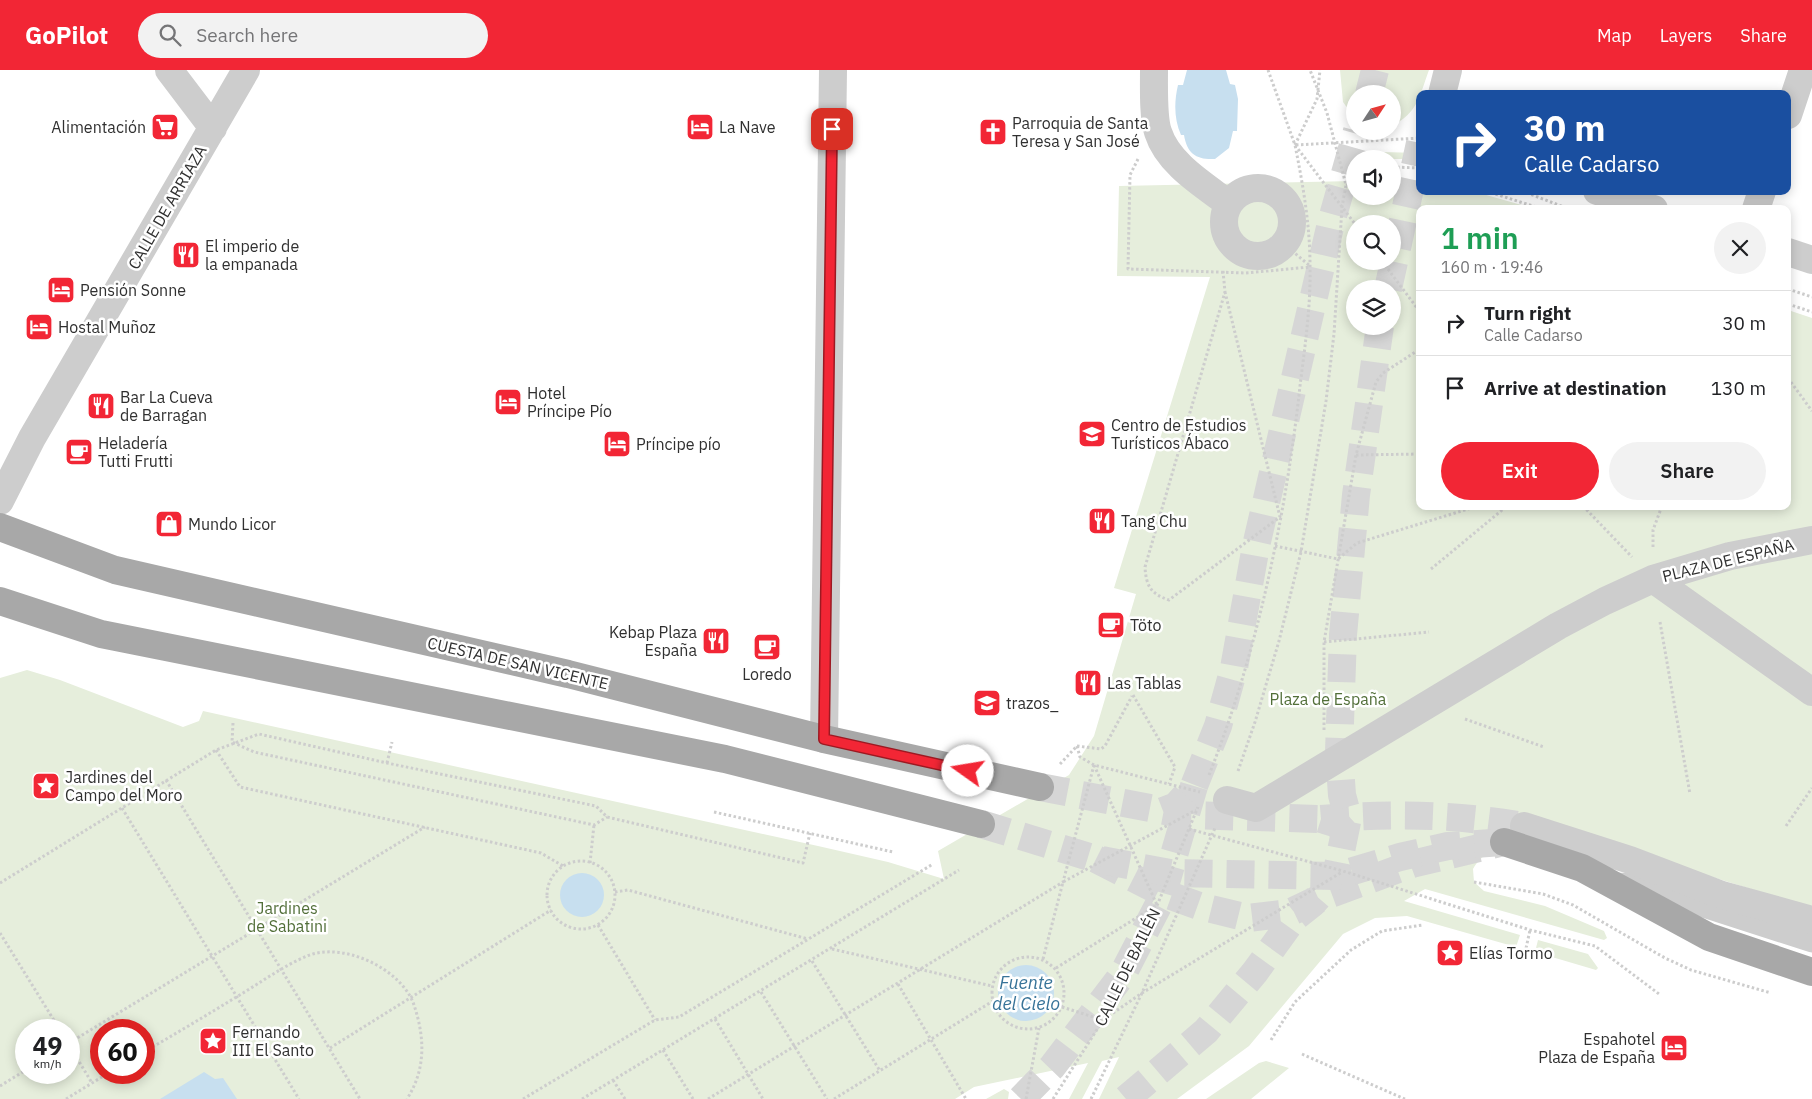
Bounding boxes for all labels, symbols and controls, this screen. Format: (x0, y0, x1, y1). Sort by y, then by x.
search box (138, 13, 488, 58)
text: GoPilot (25, 19, 108, 51)
icon: search (156, 21, 184, 49)
text: Search here (196, 23, 298, 47)
text: Map (1597, 24, 1632, 47)
text: Layers (1660, 24, 1712, 47)
text: Share (1740, 24, 1787, 47)
north arrow (1346, 85, 1401, 140)
map controls (1346, 85, 1401, 335)
text: 30 m (1524, 105, 1606, 151)
pin (811, 108, 853, 150)
icon: right (1441, 110, 1506, 175)
supermarket icon: Alimentación (150, 112, 180, 142)
hotel icon: La Nave (685, 112, 715, 142)
place label: Parroquia de Santa Teresa y San José (1012, 113, 1149, 151)
icon: arrive (818, 115, 846, 143)
place label: Alimentación (51, 117, 146, 137)
place label: La Nave (719, 117, 776, 137)
church icon: Parroquia de Santa Teresa y San José (978, 117, 1008, 147)
street label: CALLE DE ARRIAZA (123, 141, 211, 273)
text: Calle Cadarso (1524, 149, 1660, 178)
button: sound (1346, 150, 1401, 205)
button: search (1346, 215, 1401, 270)
text: 1 min (1441, 218, 1519, 257)
button: close (1714, 222, 1766, 274)
place label: El imperio de la empanada (205, 236, 299, 274)
restaurant icon: El imperio de la empanada (171, 240, 201, 270)
text: 160 m · 19:46 (1441, 257, 1543, 277)
hotel icon: Pensión Sonne (46, 275, 76, 305)
place label: Pensión Sonne (80, 280, 186, 300)
button: layers (1346, 280, 1401, 335)
text: Turn right (1484, 301, 1571, 325)
icon: right (1441, 309, 1469, 337)
text: 30 m (1722, 311, 1766, 335)
hotel icon: Hostal Muñoz (24, 312, 54, 342)
place label: Hostal Muñoz (58, 317, 156, 337)
text: Calle Cadarso (1484, 325, 1583, 345)
icon: arrive (1441, 374, 1469, 402)
text: Arrive at destination (1484, 376, 1667, 400)
text: 130 m (1711, 376, 1766, 400)
place label: Hotel Príncipe Pío (527, 383, 612, 421)
place label: Bar La Cueva de Barragan (120, 387, 213, 425)
hotel icon: Hotel Príncipe Pío (493, 387, 523, 417)
restaurant icon: Bar La Cueva de Barragan (86, 391, 116, 421)
place label: Centro de Estudios Turísticos Ábaco (1111, 415, 1247, 453)
school or university icon: Centro de Estudios Turísticos Ábaco (1077, 419, 1107, 449)
hotel icon: Príncipe pío (602, 429, 632, 459)
place label: Heladería Tutti Frutti (98, 433, 173, 471)
place label: Príncipe pío (636, 434, 721, 454)
cafe icon: Heladería Tutti Frutti (64, 437, 94, 467)
button: Exit (1441, 442, 1599, 500)
button: Share (1609, 442, 1766, 500)
restaurant icon: Tang Chu (1087, 506, 1117, 536)
shop icon: Mundo Licor (154, 509, 184, 539)
place label: Tang Chu (1121, 511, 1187, 531)
place label: Mundo Licor (188, 514, 276, 534)
street label: PLAZA DE ESPAÑA (1660, 534, 1796, 586)
cafe icon: Töto (1096, 610, 1126, 640)
place label: Töto (1130, 615, 1162, 635)
place label: Kebap Plaza España (609, 622, 697, 660)
restaurant icon: Kebap Plaza España (701, 626, 731, 656)
street label: CUESTA DE SAN VICENTE (426, 632, 610, 694)
cafe icon: Loredo (752, 632, 782, 662)
place label: Loredo (742, 664, 792, 684)
restaurant icon: Las Tablas (1073, 668, 1103, 698)
place label: Las Tablas (1107, 673, 1182, 693)
school or university icon: trazos_ (972, 688, 1002, 718)
park label: Plaza de España (1270, 689, 1387, 709)
place label: trazos_ (1006, 693, 1059, 713)
position arrow (941, 744, 993, 796)
place label: Jardines del Campo del Moro (65, 767, 182, 805)
place icon: Jardines del Campo del Moro (31, 771, 61, 801)
park label: Jardines de Sabatini (247, 898, 327, 936)
street label: CALLE DE BAILÉN (1089, 904, 1164, 1029)
place icon: Elías Tormo (1435, 938, 1465, 968)
place label: Elías Tormo (1469, 943, 1553, 963)
water label: Fuente del Cielo (992, 971, 1060, 1015)
speed limit sign: 60 (90, 1019, 155, 1084)
place label: Fernando III El Santo (232, 1022, 314, 1060)
place icon: Fernando III El Santo (198, 1026, 228, 1056)
text: 49 (32, 1029, 63, 1062)
place label: Espahotel Plaza de España (1538, 1029, 1655, 1067)
hotel icon: Espahotel Plaza de España (1659, 1033, 1689, 1063)
text: km/h (33, 1056, 62, 1071)

